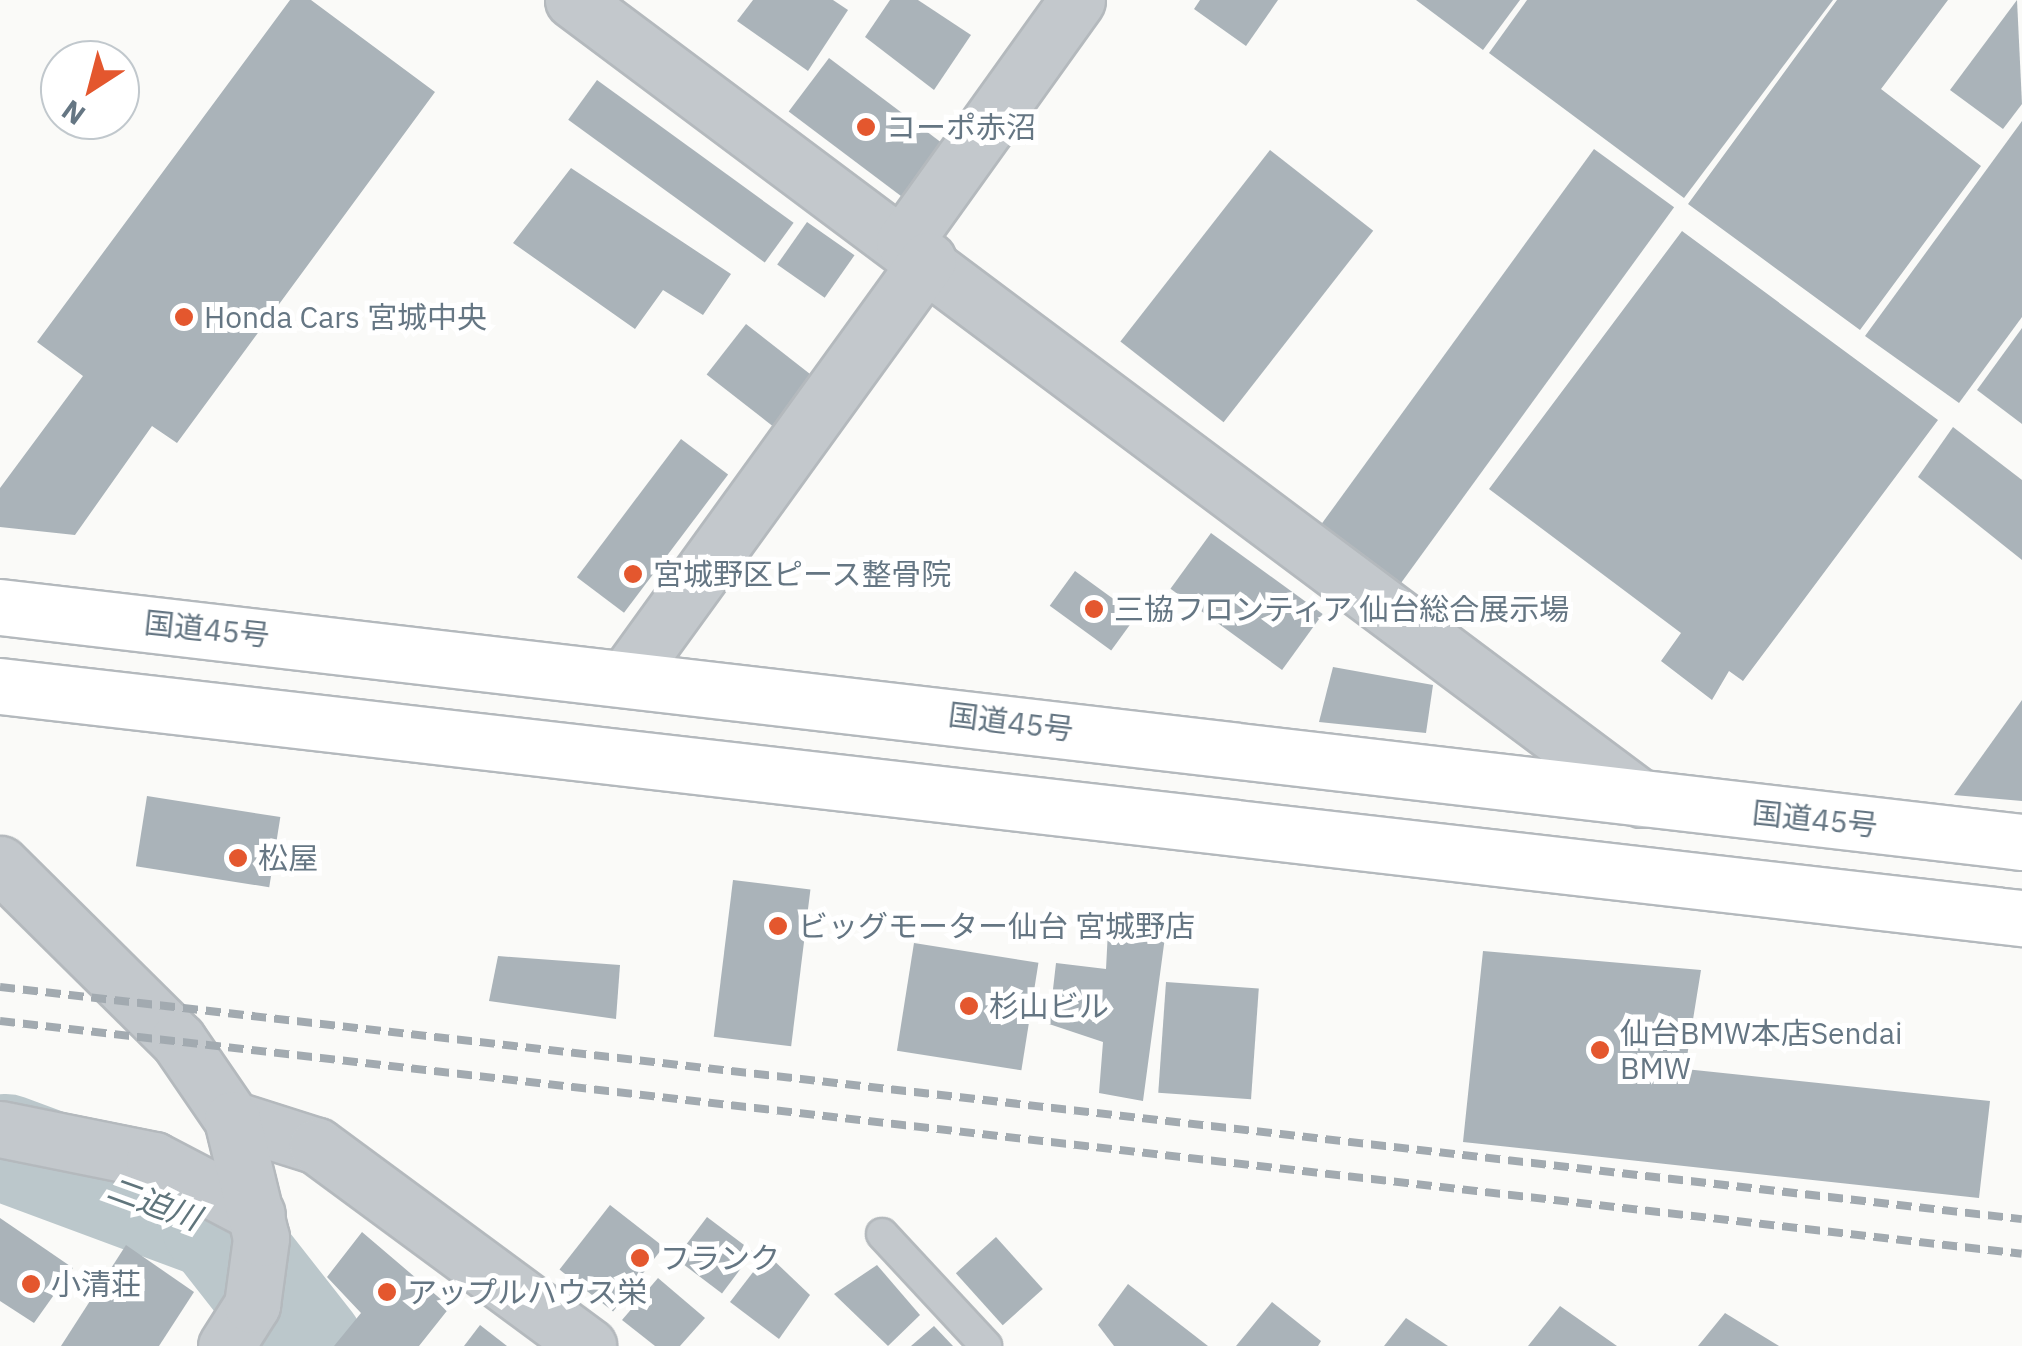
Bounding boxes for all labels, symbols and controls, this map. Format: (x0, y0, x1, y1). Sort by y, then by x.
north arrow (40, 40, 140, 140)
text: N (54, 92, 92, 134)
place label: コーポ赤沼 (886, 109, 1036, 145)
marker: コーポ赤沼 (855, 116, 877, 138)
place label: Honda Cars 宮城中央 (204, 299, 487, 335)
marker: Honda Cars 宮城中央 (173, 306, 195, 328)
place label: 宮城野区ピース整骨院 (653, 556, 953, 592)
marker: 宮城野区ピース整骨院 (622, 563, 644, 585)
place label: 三協フロンティア 仙台総合展示場 (1114, 591, 1571, 627)
marker: 三協フロンティア 仙台総合展示場 (1083, 598, 1105, 620)
street label: 国道45号 (142, 605, 272, 653)
street label: 国道45号 (946, 696, 1076, 748)
street label: 国道45号 (1750, 795, 1880, 843)
place label: 松屋 (258, 840, 318, 876)
marker: 松屋 (227, 847, 249, 869)
place label: ビッグモーター仙台 宮城野店 (798, 908, 1195, 944)
marker: ビッグモーター仙台 宮城野店 (767, 915, 789, 937)
place label: 杉山ビル (989, 988, 1109, 1024)
marker: 杉山ビル (958, 995, 980, 1017)
place label: 仙台BMW本店Sendai BMW (1620, 1015, 1903, 1086)
marker: 仙台BMW本店Sendai BMW (1589, 1039, 1611, 1061)
water label: 二迫川 (102, 1169, 206, 1237)
place label: フランク (660, 1240, 780, 1276)
marker: フランク (629, 1247, 651, 1269)
place label: 小清荘 (51, 1266, 141, 1302)
marker: 小清荘 (20, 1273, 42, 1295)
place label: アップルハウス栄 (407, 1274, 647, 1310)
marker: アップルハウス栄 (376, 1281, 398, 1303)

